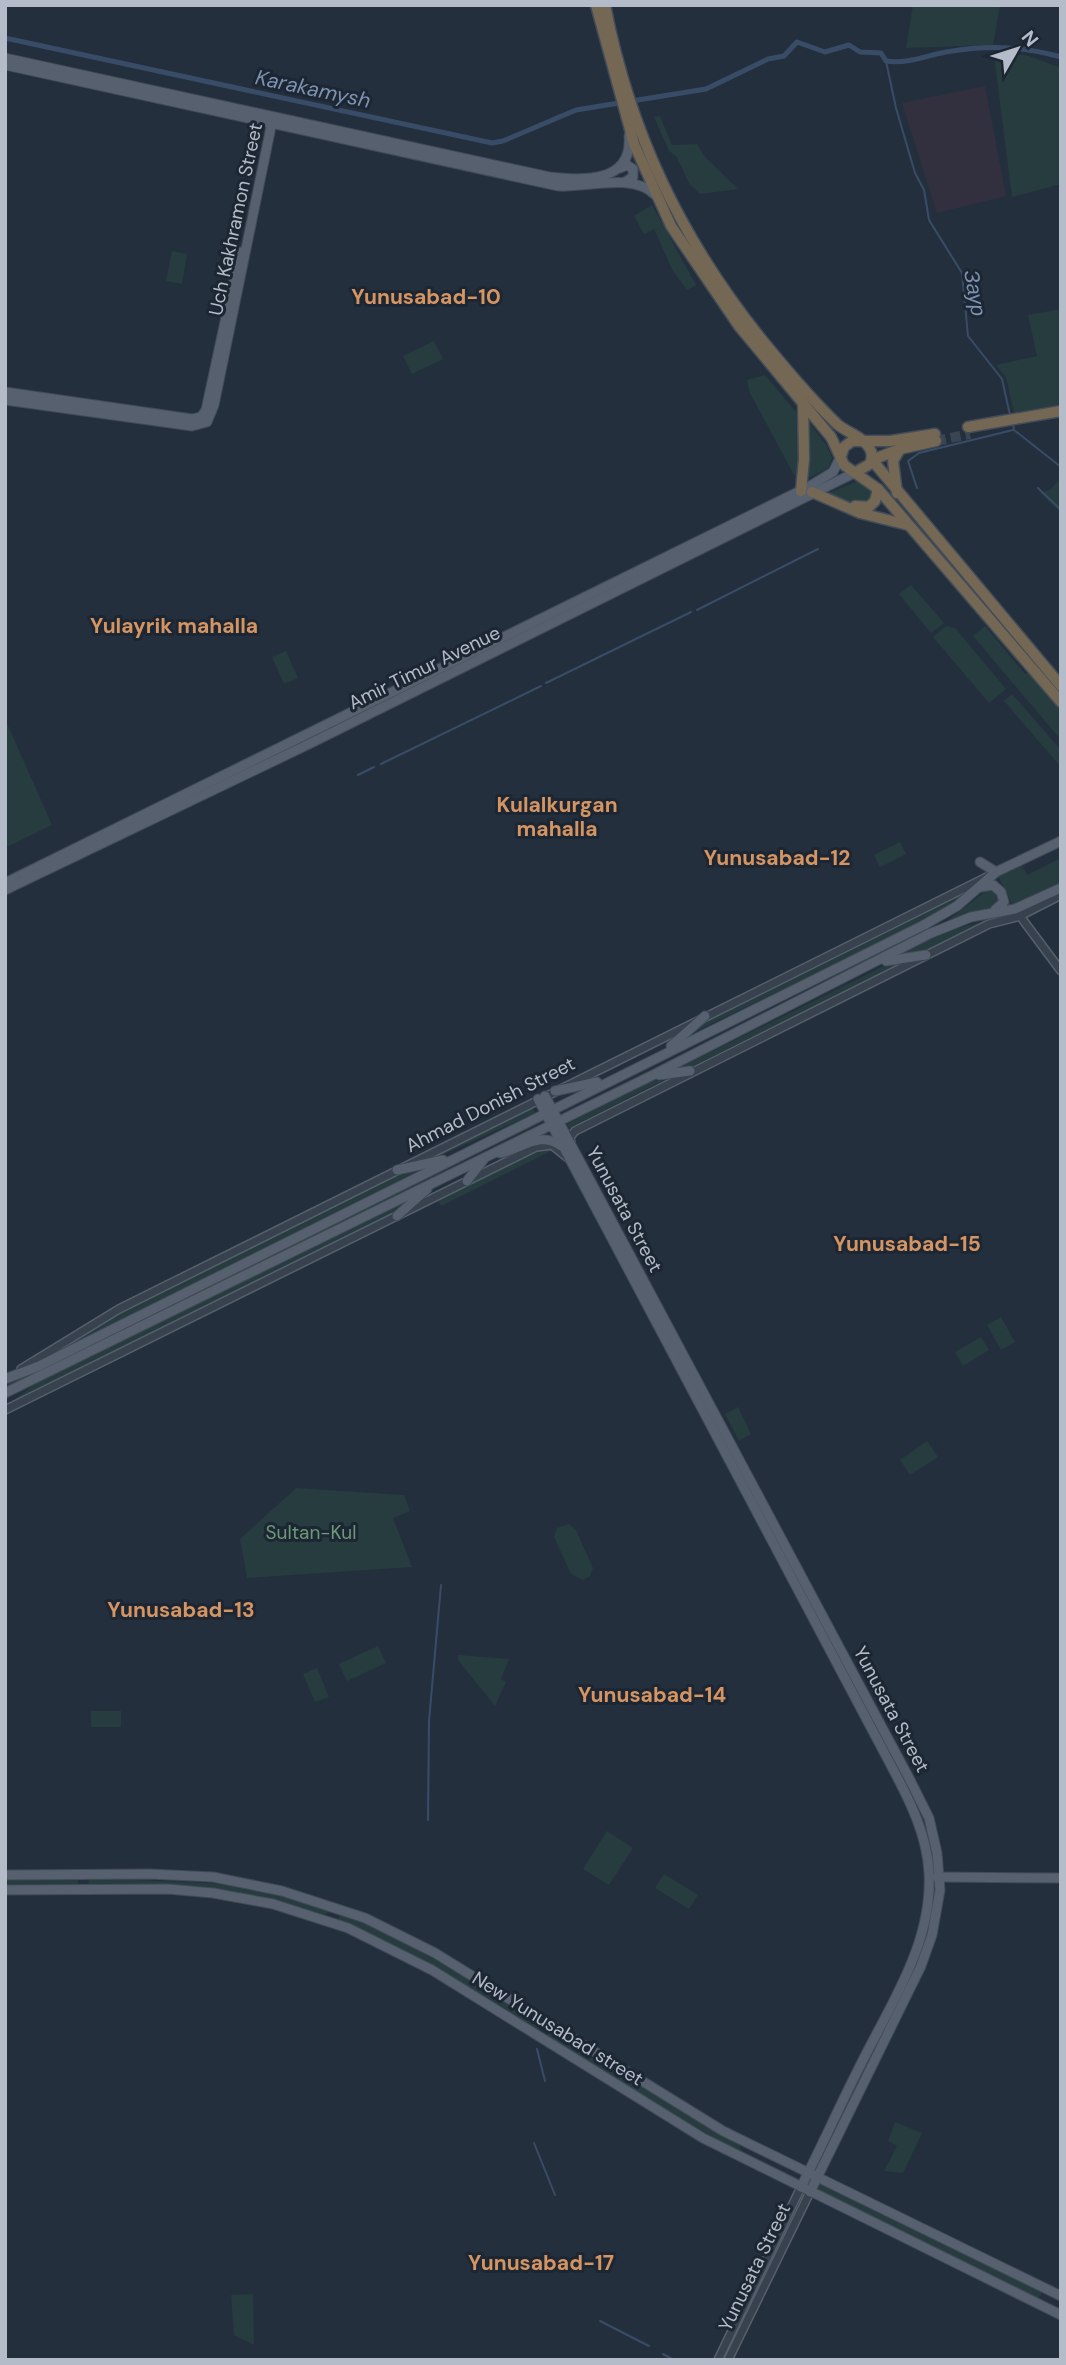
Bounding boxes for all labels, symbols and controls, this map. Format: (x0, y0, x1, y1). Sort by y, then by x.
north arrow (982, 14, 1052, 84)
text: N (1016, 25, 1044, 52)
water label: Karakamysh (253, 63, 373, 115)
street label: Uch Kakhramon Street (203, 121, 268, 318)
water label: Заур (957, 268, 993, 318)
district label: Yunusabad-10 (351, 283, 501, 311)
district label: Yulayrik mahalla (90, 612, 258, 640)
street label: Amir Timur Avenue (344, 620, 504, 715)
district label: Kulalkurgan mahalla (496, 791, 618, 843)
district label: Yunusabad-12 (704, 844, 850, 872)
street label: Ahmad Donish Street (401, 1051, 579, 1158)
street label: Yunusata Street (581, 1142, 668, 1277)
district label: Yunusabad-15 (833, 1230, 981, 1258)
park label: Sultan-Kul (265, 1520, 357, 1545)
district label: Yunusabad-13 (107, 1596, 255, 1624)
street label: Yunusata Street (848, 1642, 935, 1777)
district label: Yunusabad-14 (578, 1681, 726, 1709)
street label: New Yunusabad street (467, 1966, 648, 2091)
street label: Yunusata Street (713, 2199, 796, 2335)
district label: Yunusabad-17 (468, 2249, 614, 2277)

